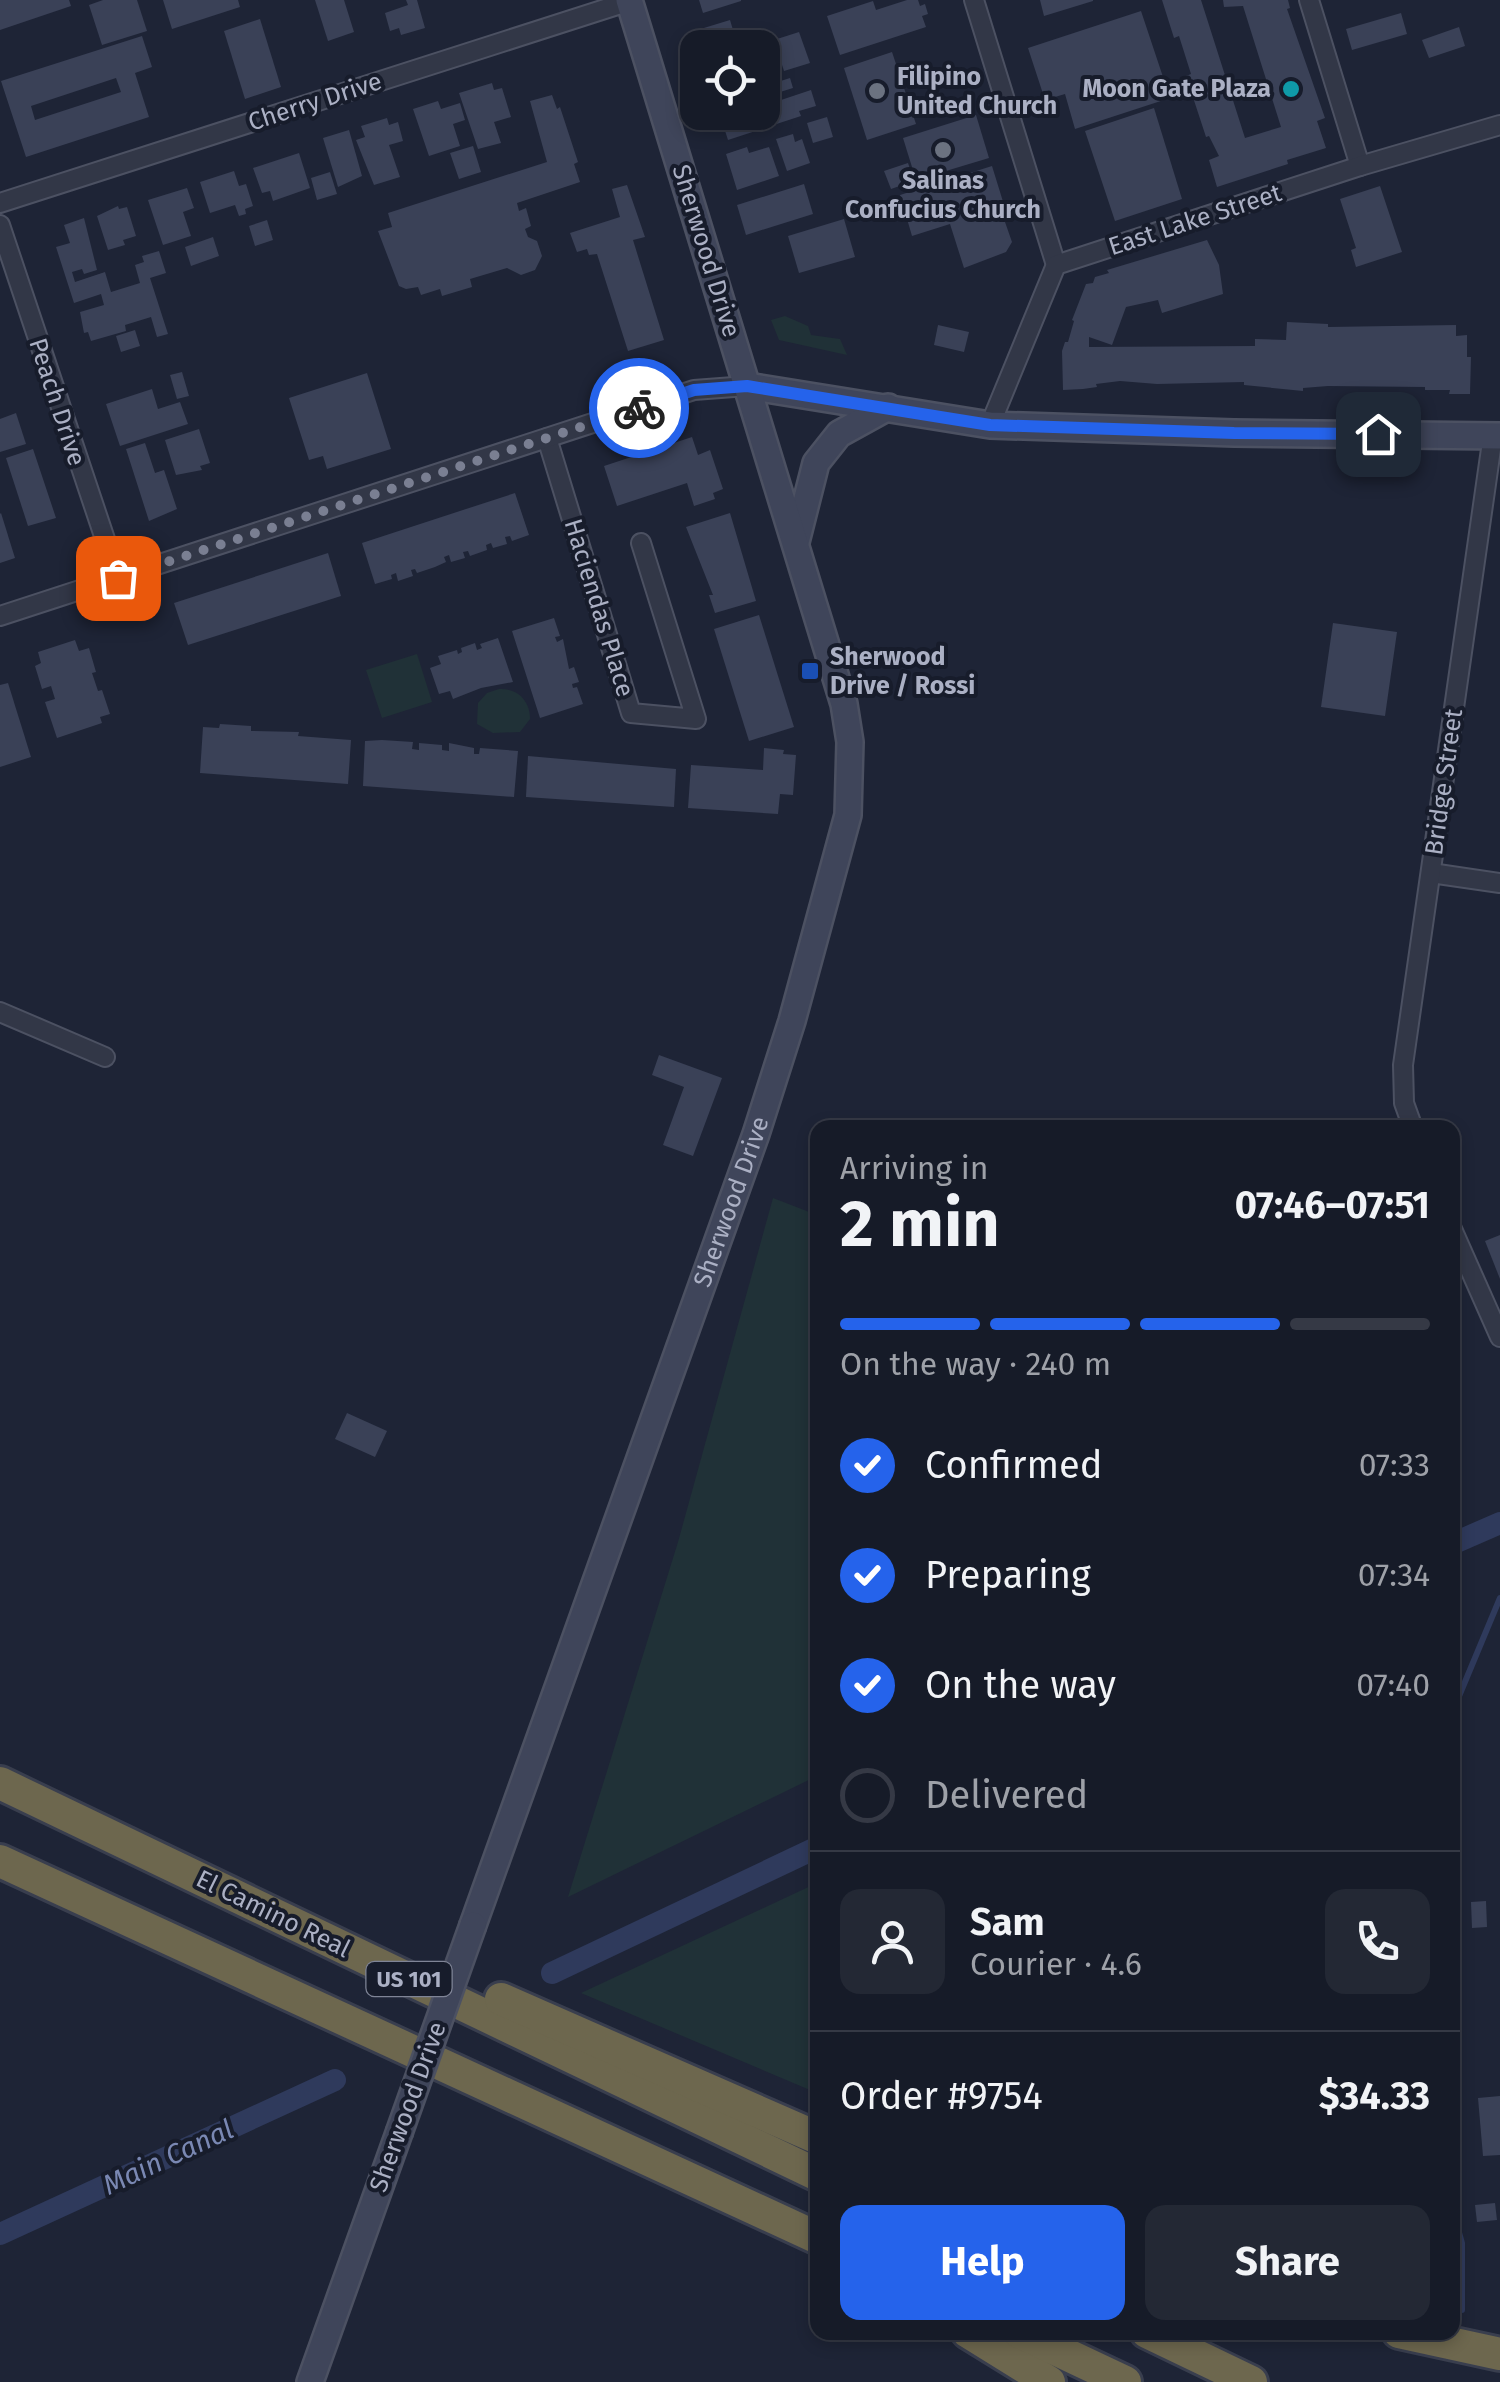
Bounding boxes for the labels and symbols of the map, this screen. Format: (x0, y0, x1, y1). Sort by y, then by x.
place label: Filipino United Church (897, 62, 1057, 121)
street label: Cherry Drive (244, 66, 386, 138)
place label: Moon Gate Plaza (1082, 74, 1271, 104)
marker: Moon Gate Plaza (1280, 78, 1302, 100)
marker: Filipino United Church (866, 80, 888, 102)
marker: Salinas Confucius Church (932, 139, 954, 161)
street label: Sherwood Drive (666, 161, 746, 341)
place label: Salinas Confucius Church (845, 166, 1041, 225)
street label: East Lake Street (1105, 178, 1286, 262)
street label: Peach Drive (22, 334, 92, 470)
courier (589, 358, 689, 458)
pin (1336, 392, 1421, 477)
street label: Haciendas Place (558, 515, 640, 701)
pin (76, 536, 161, 621)
place label: Sherwood Drive / Rossi (830, 642, 975, 701)
marker: Sherwood Drive / Rossi (799, 660, 821, 682)
street label: Bridge Street (1419, 706, 1469, 857)
street label: Sherwood Drive (687, 1113, 776, 1291)
street label: El Camino Real (191, 1864, 355, 1964)
road number: US 101 (366, 1962, 452, 1996)
street label: Sherwood Drive (363, 2018, 453, 2196)
water label: Main Canal (98, 2112, 238, 2202)

